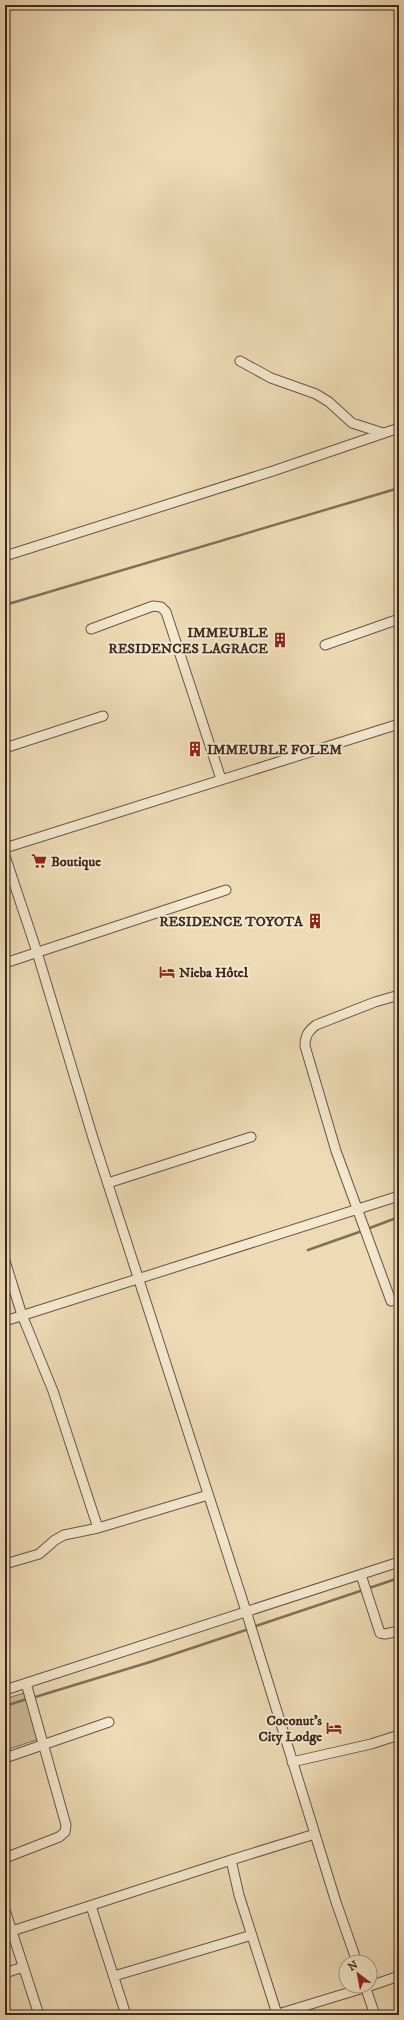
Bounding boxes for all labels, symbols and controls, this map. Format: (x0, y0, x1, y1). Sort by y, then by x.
place label: IMMEUBLE RESIDENCES LAGRACE (108, 624, 268, 658)
building icon: IMMEUBLE RESIDENCES LAGRACE (271, 631, 289, 649)
building icon: IMMEUBLE FOLEM (186, 740, 204, 758)
place label: IMMEUBLE FOLEM (207, 741, 342, 759)
supermarket icon: Boutique (30, 852, 48, 870)
place label: Boutique (51, 853, 101, 871)
building icon: RESIDENCE TOYOTA (306, 912, 324, 930)
place label: RESIDENCE TOYOTA (159, 913, 304, 931)
hotel icon: Nieba Hôtel (158, 963, 176, 981)
place label: Nieba Hôtel (179, 964, 249, 982)
place label: Coconut’s City Lodge (259, 1712, 322, 1746)
hotel icon: Coconut’s City Lodge (325, 1719, 343, 1737)
north arrow (338, 1954, 378, 1994)
text: N (346, 1958, 361, 1975)

